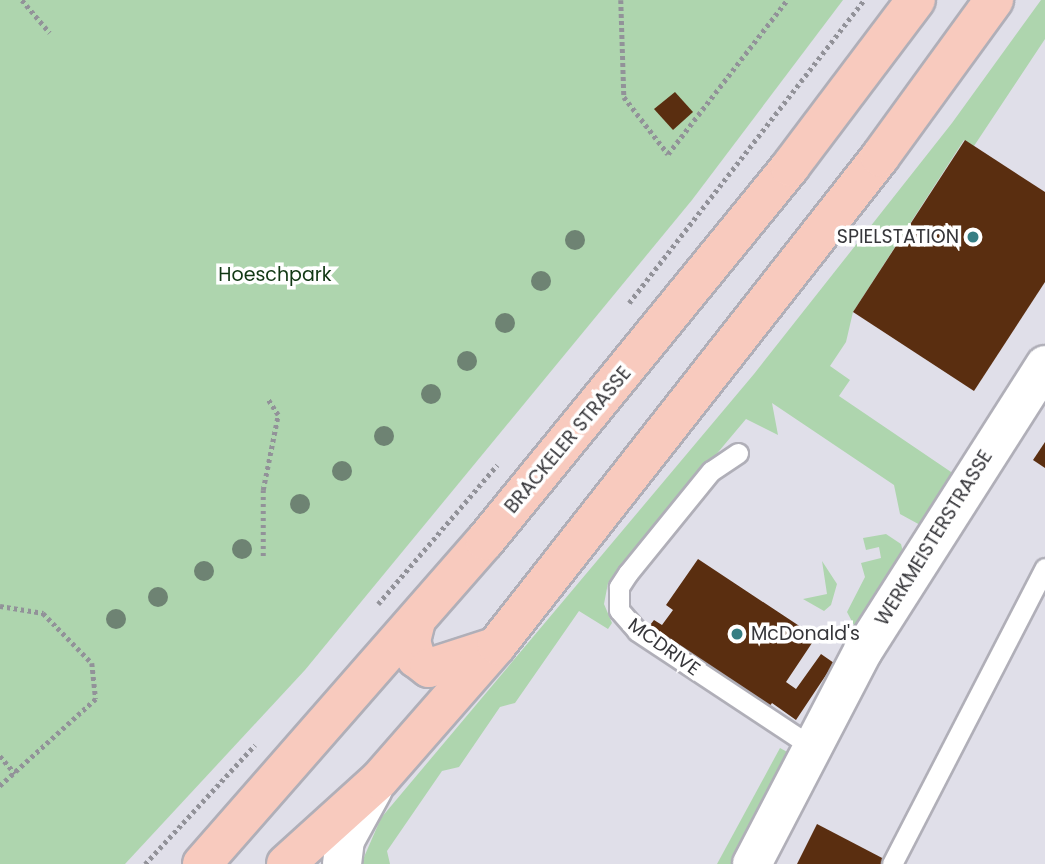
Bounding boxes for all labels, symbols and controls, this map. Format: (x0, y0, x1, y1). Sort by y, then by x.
place label: SPIELSTATION (837, 226, 959, 248)
marker: SPIELSTATION (965, 229, 981, 245)
park label: Hoeschpark (218, 264, 332, 286)
street label: BRACKELER STRASSE (500, 362, 636, 518)
street label: WERKMEISTERSTRASSE (871, 446, 997, 630)
street label: MCDRIVE (624, 613, 704, 681)
place label: McDonald's (751, 623, 860, 645)
marker: McDonald's (729, 626, 745, 642)

